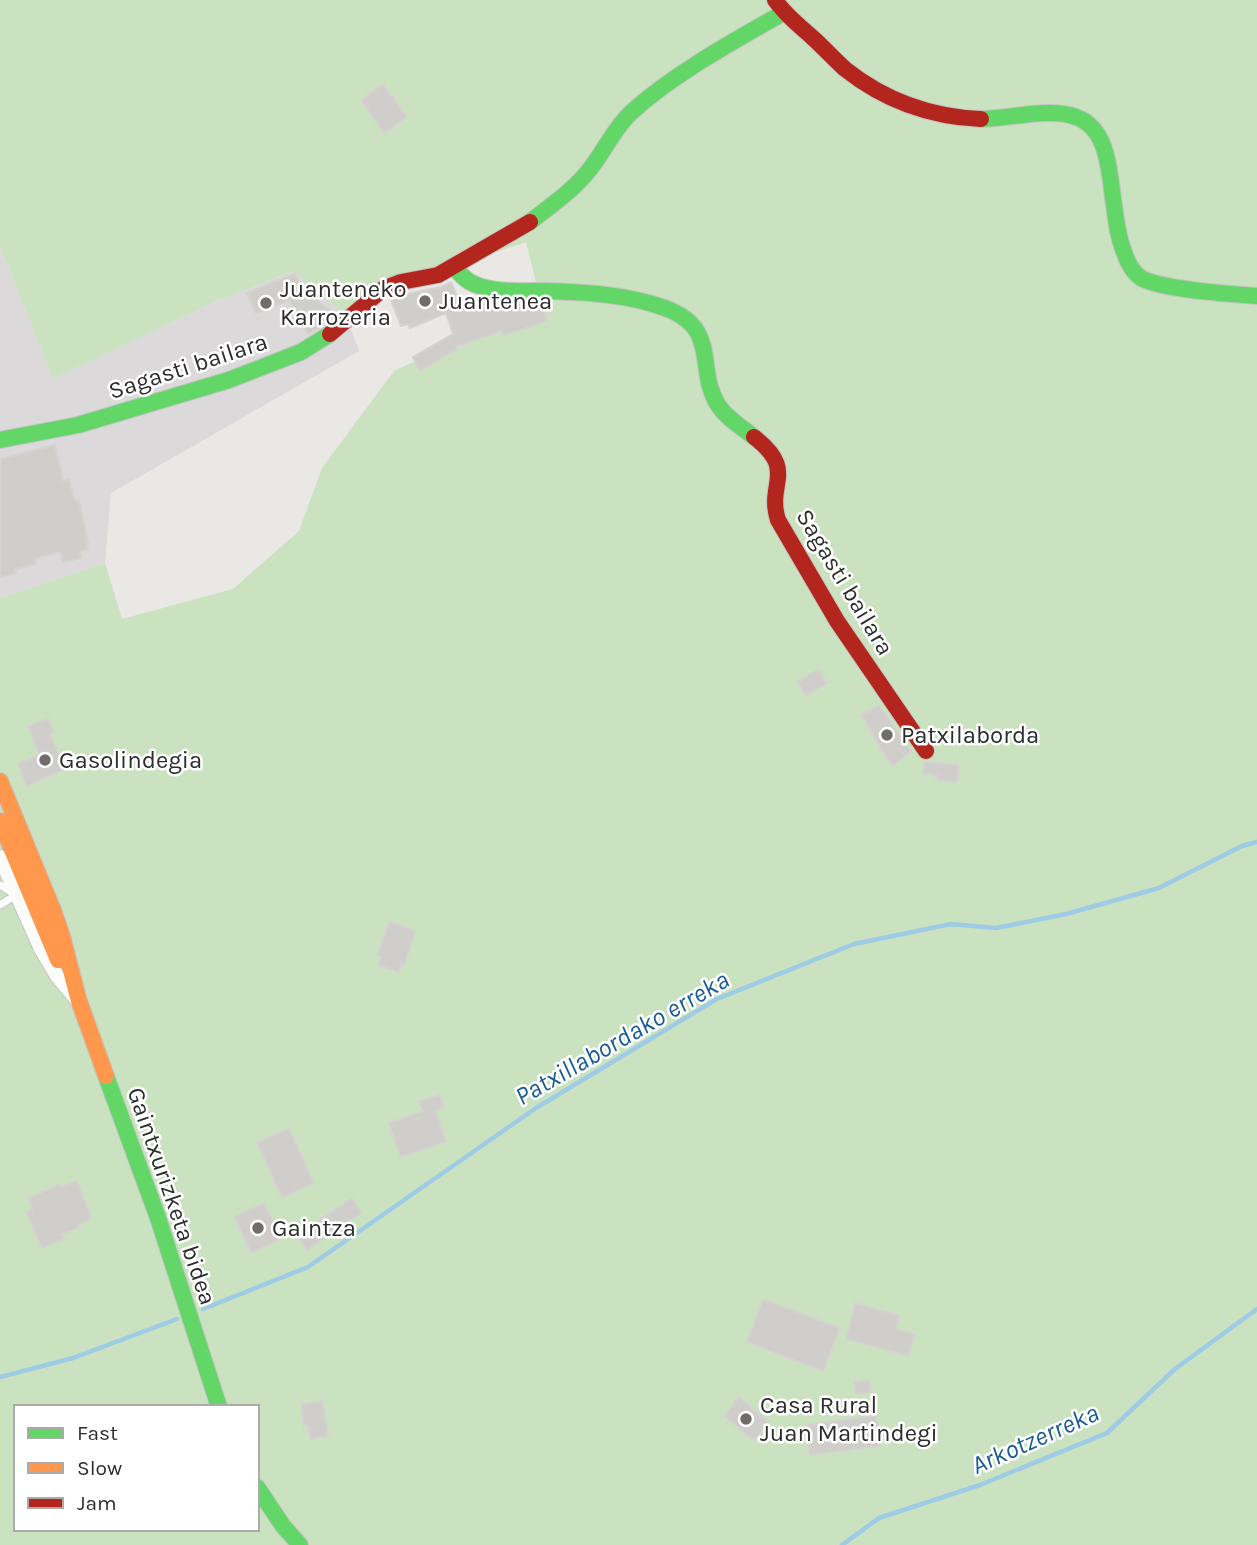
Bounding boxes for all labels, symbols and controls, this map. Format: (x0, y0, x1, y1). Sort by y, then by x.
place label: Juanteneko Karrozeria (280, 275, 407, 331)
place label: Juantenea (439, 287, 552, 315)
marker: Juantenea (417, 293, 433, 309)
marker: Juanteneko Karrozeria (258, 295, 274, 311)
street label: Sagasti bailara (105, 327, 271, 405)
street label: Sagasti bailara (790, 504, 900, 660)
place label: Patxilaborda (901, 721, 1039, 749)
marker: Patxilaborda (879, 727, 895, 743)
place label: Gasolindegia (59, 746, 202, 774)
marker: Gasolindegia (37, 752, 53, 768)
water label: Patxillabordako erreka (509, 964, 735, 1112)
street label: Gaintxurizketa bidea (122, 1084, 222, 1308)
place label: Gaintza (272, 1214, 356, 1242)
marker: Gaintza (250, 1220, 266, 1236)
place label: Casa Rural Juan Martindegi (760, 1391, 938, 1447)
water label: Arkotzerreka (966, 1397, 1104, 1481)
legend (14, 1405, 259, 1531)
marker: Casa Rural Juan Martindegi (738, 1411, 754, 1427)
text: Fast (77, 1421, 118, 1445)
text: Slow (77, 1456, 122, 1480)
text: Jam (77, 1491, 117, 1515)

